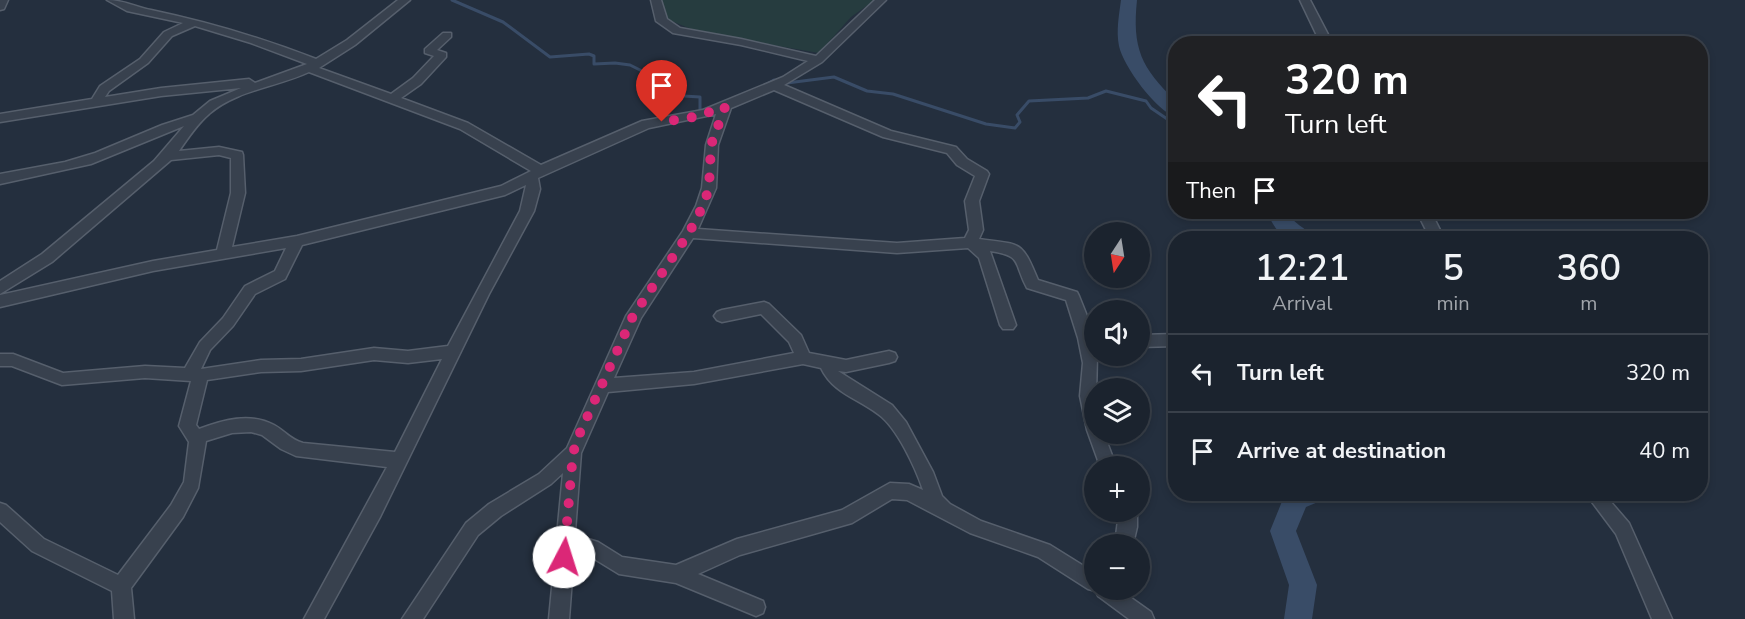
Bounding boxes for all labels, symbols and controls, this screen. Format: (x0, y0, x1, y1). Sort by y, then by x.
text: 320 m (1285, 52, 1409, 109)
pin (636, 60, 687, 122)
icon: left (1186, 60, 1264, 138)
icon: arrive (645, 69, 678, 102)
text: Turn left (1285, 106, 1386, 143)
icon: arrive (1248, 174, 1281, 207)
text: Then (1186, 176, 1236, 206)
north arrow (1084, 222, 1150, 288)
map controls (1084, 222, 1150, 600)
text: 12:21 (1255, 244, 1350, 293)
text: 5 (1442, 244, 1464, 293)
text: 360 (1556, 244, 1621, 293)
text: Arrival (1272, 290, 1332, 317)
text: min (1437, 290, 1470, 317)
text: m (1580, 290, 1597, 317)
button: sound (1084, 300, 1150, 366)
icon: left (1186, 357, 1219, 390)
text: Turn left (1237, 358, 1324, 388)
text: 320 m (1626, 358, 1690, 388)
button: layers (1084, 378, 1150, 444)
icon: arrive (1186, 435, 1219, 468)
text: Arrive at destination (1237, 436, 1446, 466)
text: 40 m (1639, 436, 1690, 466)
button: + (1084, 456, 1150, 522)
position arrow (532, 525, 596, 589)
button: − (1084, 534, 1150, 600)

